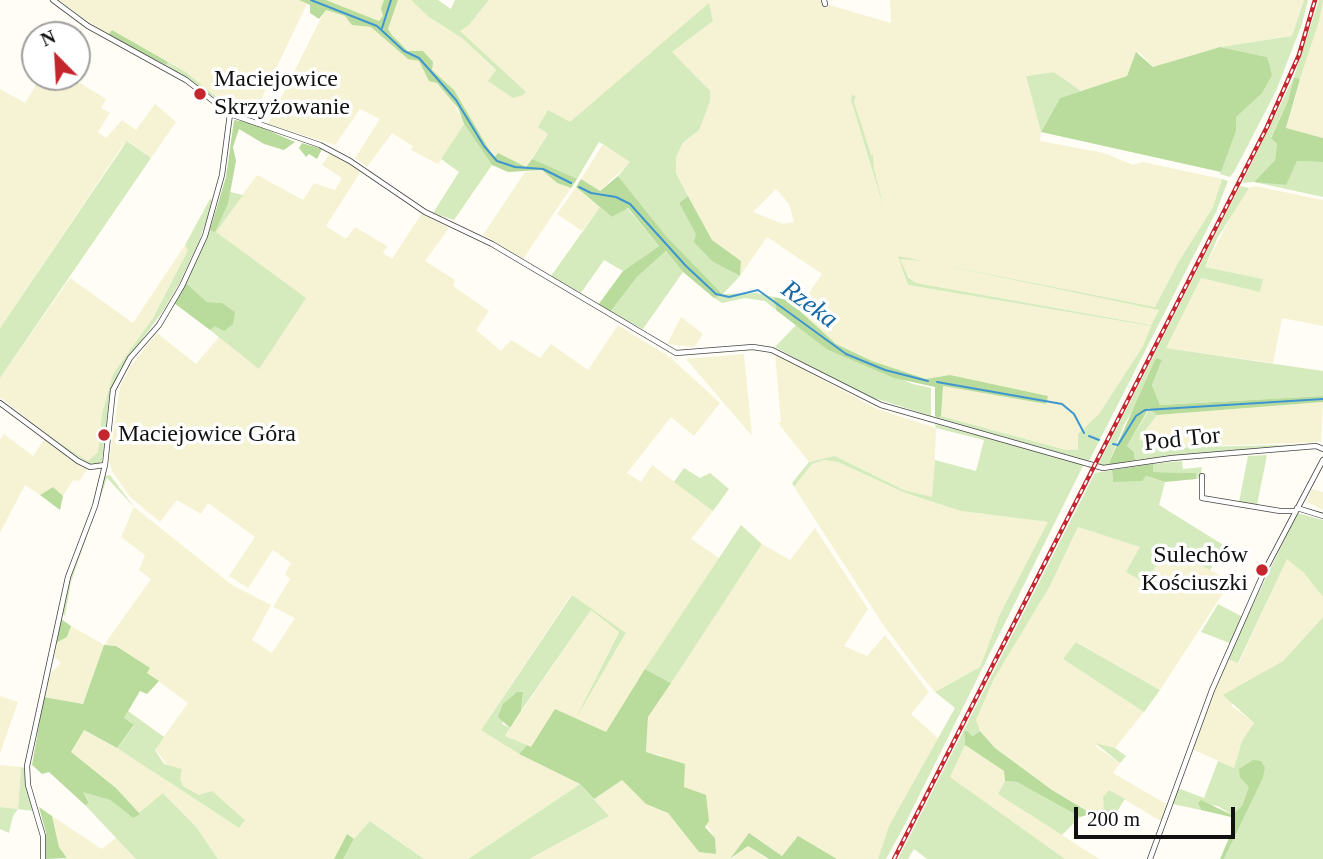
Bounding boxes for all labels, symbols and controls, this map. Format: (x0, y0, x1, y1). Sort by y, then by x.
north arrow (21, 21, 91, 91)
text: N (38, 26, 59, 51)
place label: Maciejowice Skrzyżowanie (214, 66, 350, 122)
marker: Maciejowice Skrzyżowanie (192, 86, 208, 102)
water label: Rzeka (775, 274, 843, 336)
place label: Maciejowice Góra (118, 421, 296, 449)
street label: Pod Tor (1143, 422, 1221, 458)
marker: Maciejowice Góra (96, 427, 112, 443)
place label: Sulechów Kościuszki (1141, 542, 1248, 598)
marker: Sulechów Kościuszki (1254, 562, 1270, 578)
scale bar (1078, 792, 1239, 836)
text: 200 m (1087, 807, 1140, 831)

